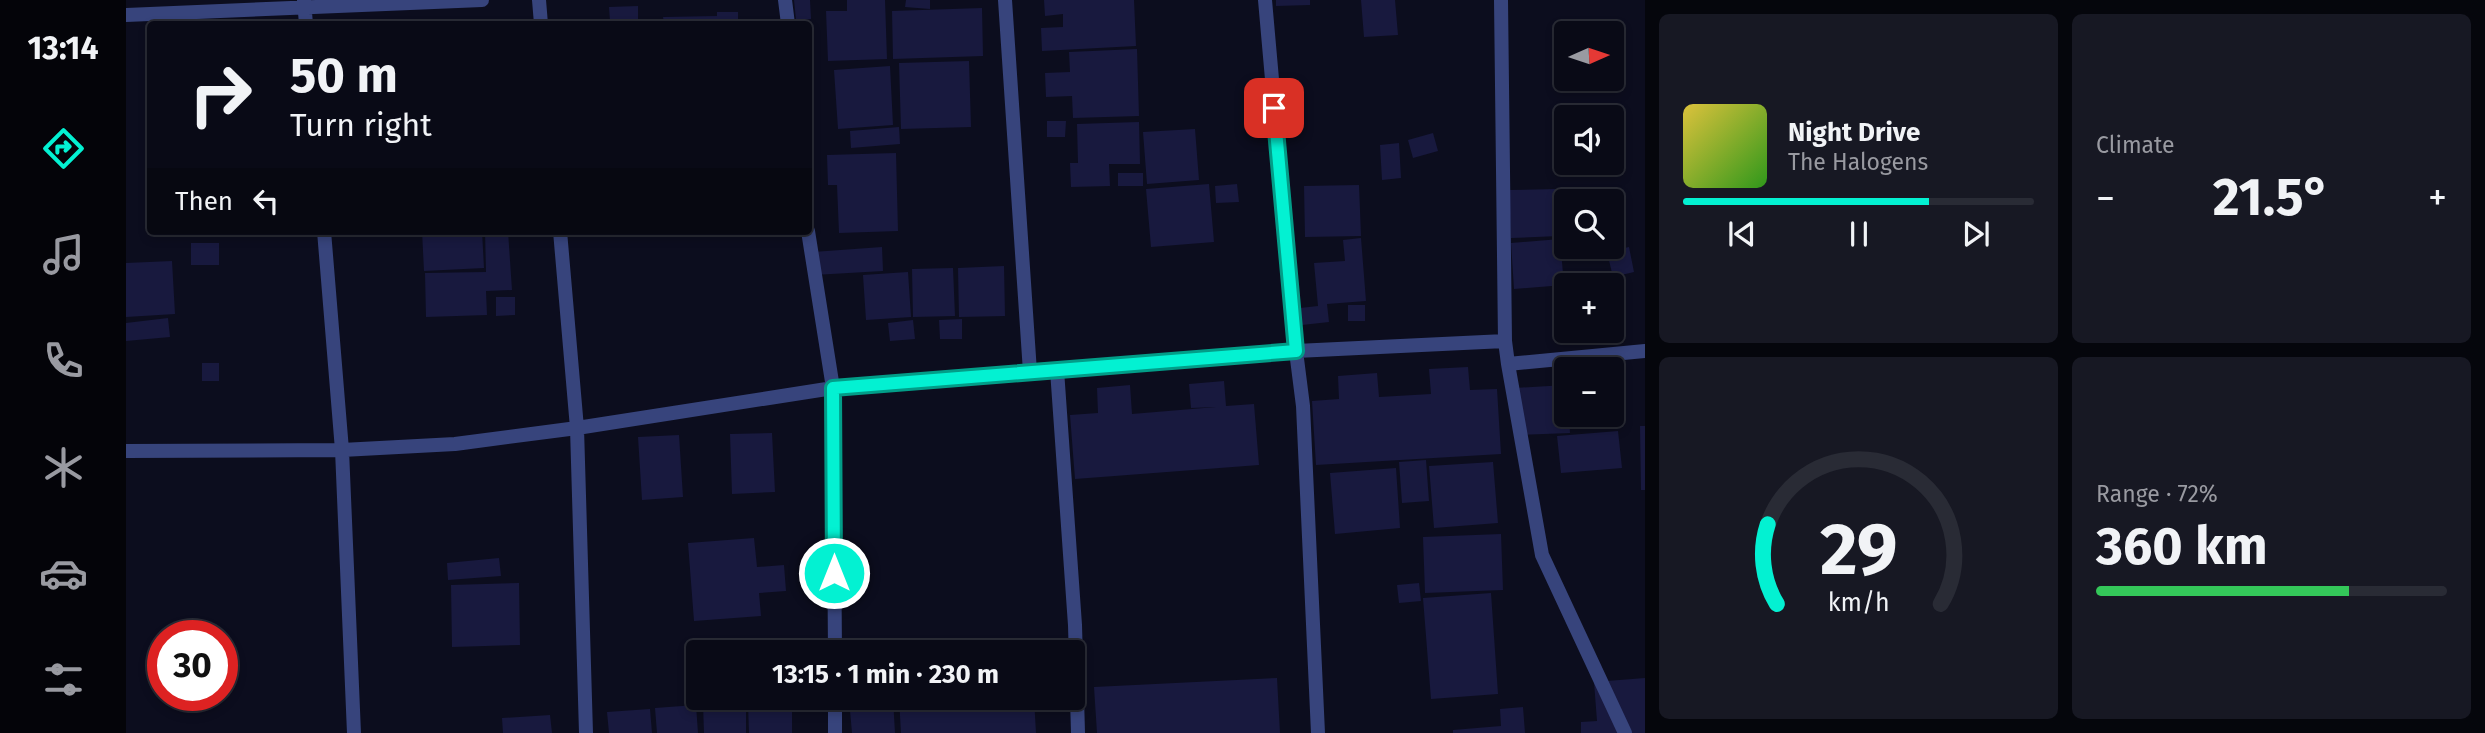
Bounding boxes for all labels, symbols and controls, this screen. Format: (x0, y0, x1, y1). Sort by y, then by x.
north arrow (1554, 21, 1624, 91)
map controls (1554, 21, 1624, 427)
text: 13:14 (27, 29, 99, 67)
text: 50 m (290, 46, 398, 105)
icon: right (175, 49, 266, 140)
pin (1244, 78, 1304, 138)
icon: arrive (1255, 89, 1293, 127)
button: sound (1554, 105, 1624, 175)
text: Turn right (290, 106, 432, 144)
text: Night Drive (1788, 117, 1920, 148)
icon: directions (39, 124, 88, 173)
text: Climate (2096, 131, 2175, 159)
text: The Halogens (1788, 148, 1928, 176)
text: 21.5° (2213, 166, 2330, 229)
text: − (2096, 175, 2115, 221)
text: + (2428, 175, 2447, 221)
icon: left (247, 182, 285, 220)
text: Then (175, 186, 233, 217)
button: search (1554, 189, 1624, 259)
icon: previous (1723, 215, 1761, 253)
icon: pause (1840, 215, 1878, 253)
icon: next (1957, 215, 1995, 253)
icon: music (39, 230, 88, 279)
button: + (1554, 273, 1624, 343)
icon: phone (39, 336, 88, 385)
button: − (1554, 357, 1624, 427)
icon: climate (39, 443, 88, 492)
text: Range · 72% (2096, 480, 2218, 508)
text: 29 (1820, 506, 1897, 593)
text: 360 km (2096, 515, 2268, 578)
position arrow (797, 536, 871, 610)
icon: car (39, 549, 88, 598)
text: km/h (1828, 588, 1889, 618)
speed limit sign: 30 (147, 620, 238, 711)
icon: filters (39, 655, 88, 704)
text: 13:15 · 1 min · 230 m (772, 659, 999, 690)

